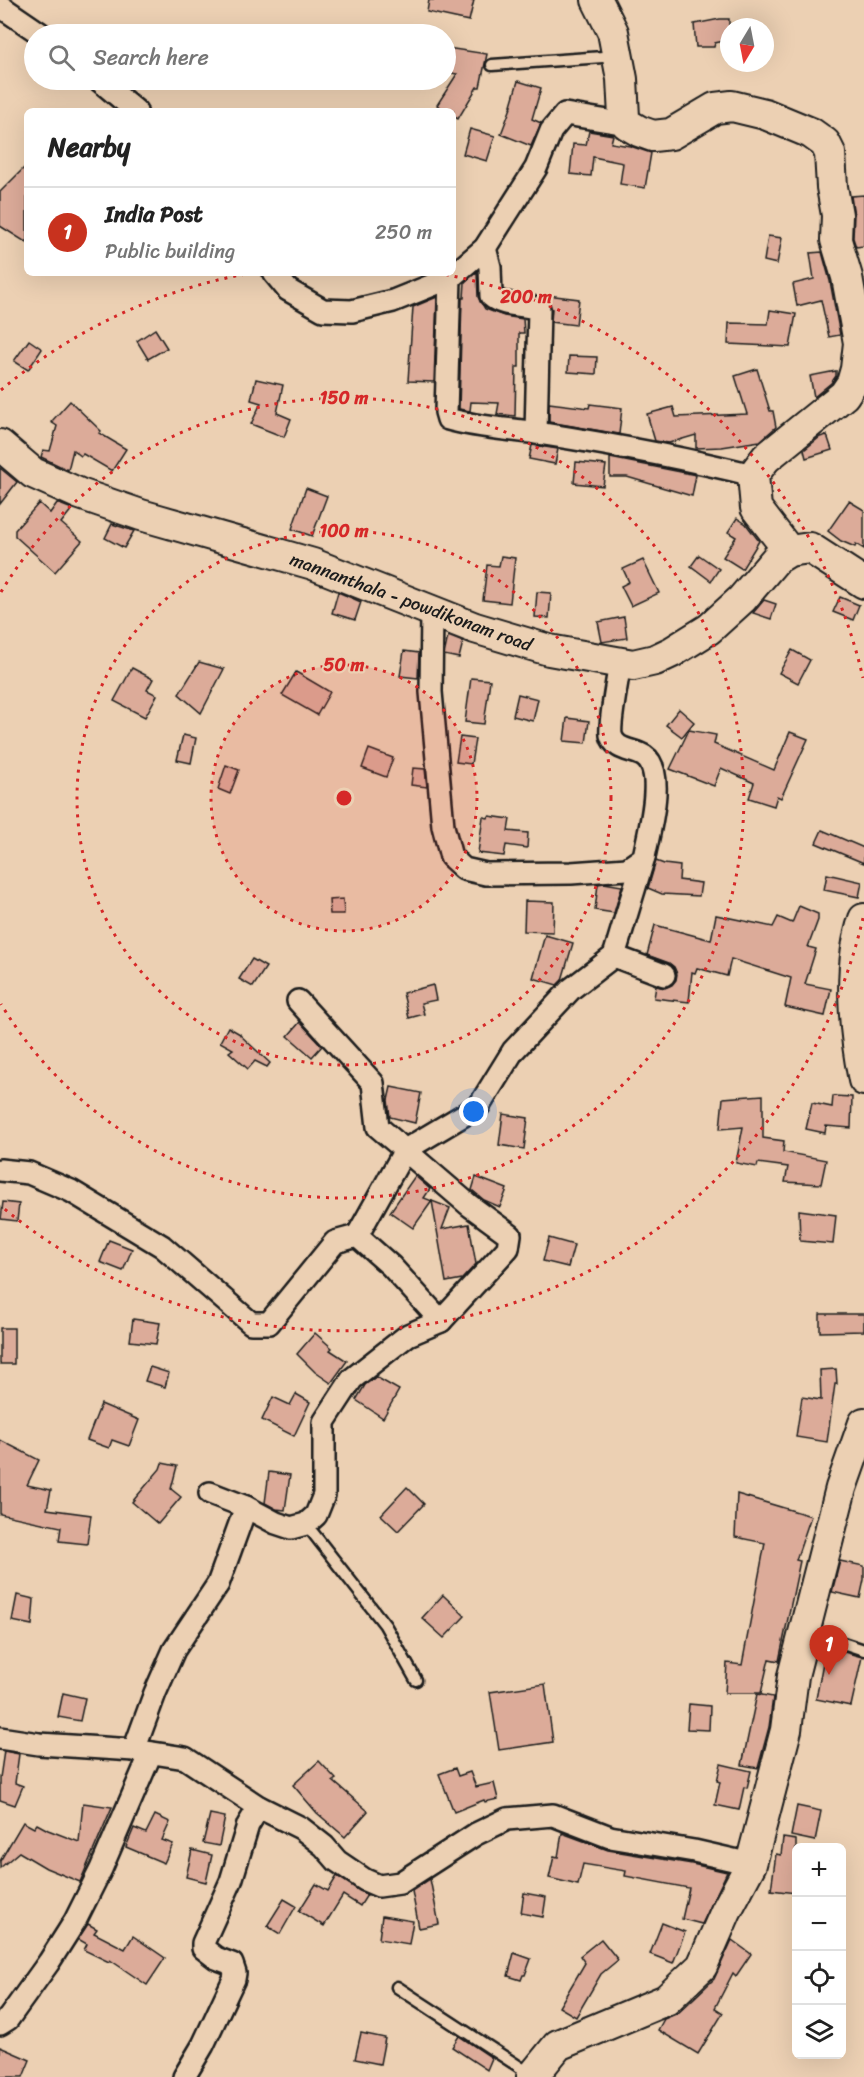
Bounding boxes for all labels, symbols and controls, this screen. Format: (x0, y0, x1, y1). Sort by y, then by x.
north arrow (720, 18, 774, 72)
search box (24, 24, 456, 90)
text: Search here (93, 38, 209, 77)
icon: search (45, 41, 78, 74)
text: Nearby (48, 124, 130, 170)
text: India Post (105, 195, 203, 234)
text: 1 (63, 215, 72, 250)
text: 250 m (375, 215, 432, 250)
text: Public building (105, 234, 235, 269)
text: 200 m (499, 281, 552, 313)
text: 150 m (320, 382, 368, 414)
text: 100 m (320, 515, 369, 547)
street label: mannanthala - powdikonam road (285, 543, 538, 661)
text: 50 m (324, 649, 365, 681)
centre of rings (334, 788, 354, 808)
your location (459, 1097, 488, 1126)
pin: 1 (810, 1626, 848, 1675)
map controls (792, 1843, 846, 2059)
button: + (792, 1843, 846, 1897)
button: − (792, 1897, 846, 1951)
button: locate (792, 1951, 846, 2005)
button: layers (792, 2005, 846, 2059)

